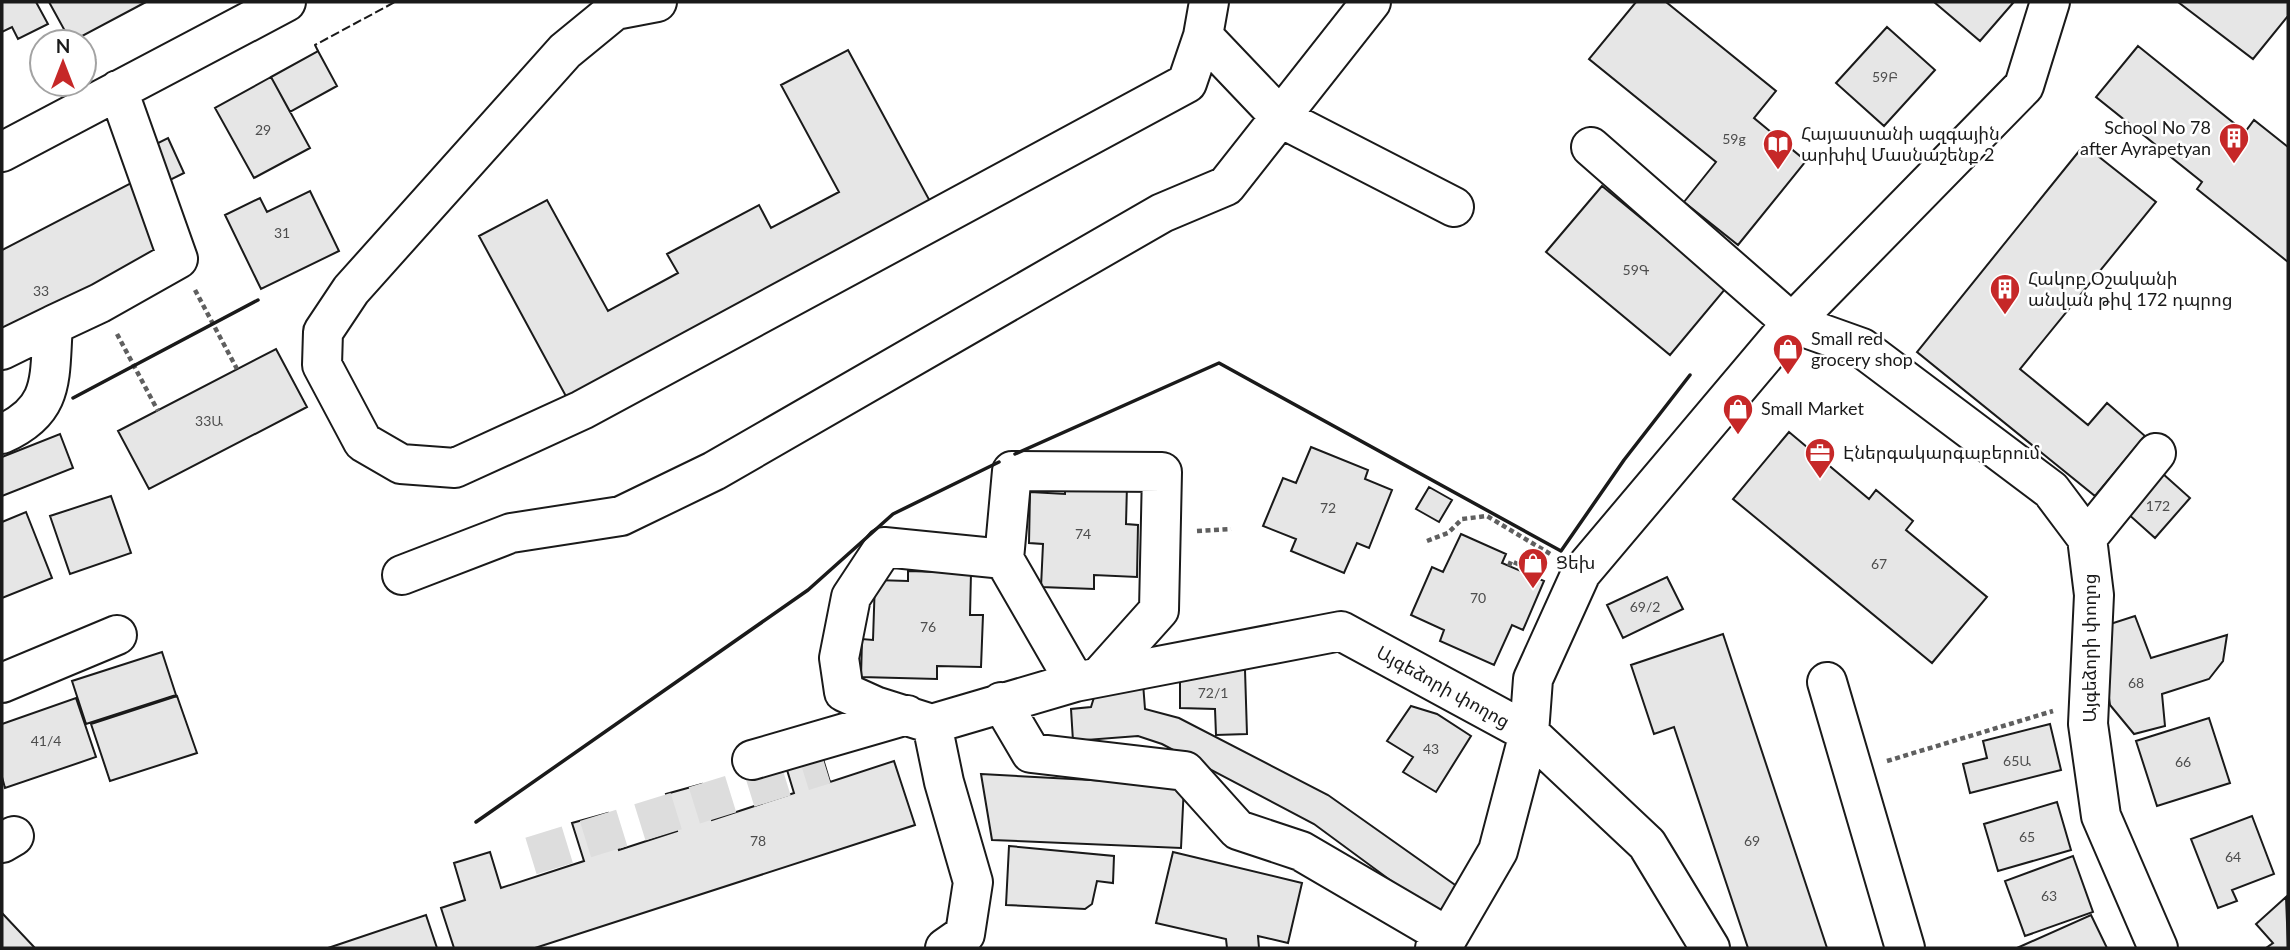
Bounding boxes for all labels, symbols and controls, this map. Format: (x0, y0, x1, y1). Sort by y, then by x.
north arrow (28, 28, 98, 98)
text: N (56, 34, 70, 57)
house number: 59Բ (1872, 68, 1898, 85)
place label: School No 78 after Ayrapetyan (2080, 116, 2211, 159)
house number: 29 (255, 121, 271, 138)
building icon: School No 78 after Ayrapetyan (2217, 121, 2251, 165)
place label: Հայաստանի ազգային արխիվ Մասնաշենք 2 (1801, 122, 2000, 165)
library icon: Հայաստանի ազգային արխիվ Մասնաշենք 2 (1761, 127, 1795, 171)
house number: 59g (1722, 130, 1746, 147)
house number: 31 (274, 224, 290, 241)
house number: 59Գ (1623, 261, 1650, 278)
place label: Հակոբ Օշականի անվան թիվ 172 դպրոց (2028, 267, 2233, 310)
building icon: Հակոբ Օշականի անվան թիվ 172 դպրոց (1988, 272, 2022, 316)
house number: 33 (33, 282, 49, 299)
place label: Small red grocery shop (1811, 327, 1913, 370)
shop icon: Small red grocery shop (1771, 332, 1805, 376)
shop icon: Small Market (1721, 392, 1755, 436)
place label: Small Market (1761, 397, 1864, 419)
house number: 33Ա (195, 412, 223, 429)
office icon: Էներգակարգաբերում (1803, 436, 1837, 480)
place label: Էներգակարգաբերում (1843, 441, 2040, 463)
house number: 172 (2146, 497, 2170, 514)
house number: 72 (1320, 499, 1336, 516)
house number: 74 (1075, 525, 1091, 542)
shop icon: Ցեխ (1516, 546, 1550, 590)
place label: Ցեխ (1556, 551, 1595, 573)
house number: 67 (1871, 555, 1887, 572)
street label: Այգեձորի փողոց (2078, 574, 2100, 722)
house number: 70 (1470, 589, 1486, 606)
house number: 69/2 (1630, 598, 1660, 615)
house number: 76 (920, 618, 936, 635)
street label: Այգեձորի փողոց (1373, 640, 1514, 732)
house number: 68 (2128, 674, 2144, 691)
house number: 72/1 (1198, 684, 1228, 701)
house number: 41/4 (31, 732, 61, 749)
house number: 43 (1423, 740, 1439, 757)
house number: 65Ա (2003, 752, 2031, 769)
house number: 66 (2175, 753, 2191, 770)
house number: 65 (2019, 828, 2035, 845)
house number: 78 (750, 832, 766, 849)
house number: 69 (1744, 832, 1760, 849)
house number: 64 (2225, 848, 2241, 865)
house number: 63 (2041, 887, 2057, 904)

